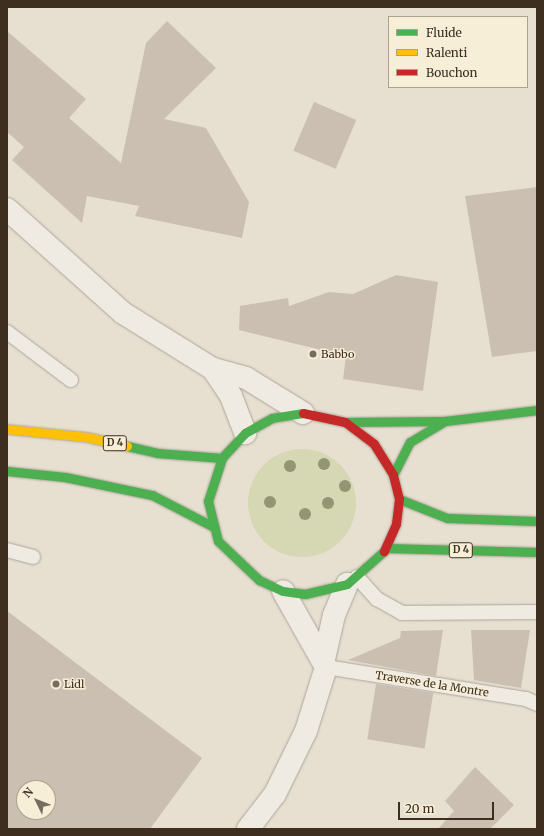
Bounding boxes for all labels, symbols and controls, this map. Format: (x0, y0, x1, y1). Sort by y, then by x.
legend (388, 16, 528, 88)
text: Fluide (426, 25, 462, 40)
text: Ralenti (426, 45, 467, 60)
text: Bouchon (426, 65, 478, 80)
place label: Babbo (321, 347, 354, 361)
marker: Babbo (308, 349, 318, 359)
road number: D 4 (102, 435, 128, 451)
road number: D 4 (448, 542, 474, 558)
street label: Traverse de la Montre (374, 669, 490, 699)
place label: Lidl (64, 677, 84, 691)
marker: Lidl (51, 679, 61, 689)
north arrow (16, 780, 56, 820)
text: N (20, 785, 36, 800)
scale bar (400, 794, 496, 820)
text: 20 m (405, 801, 434, 816)

